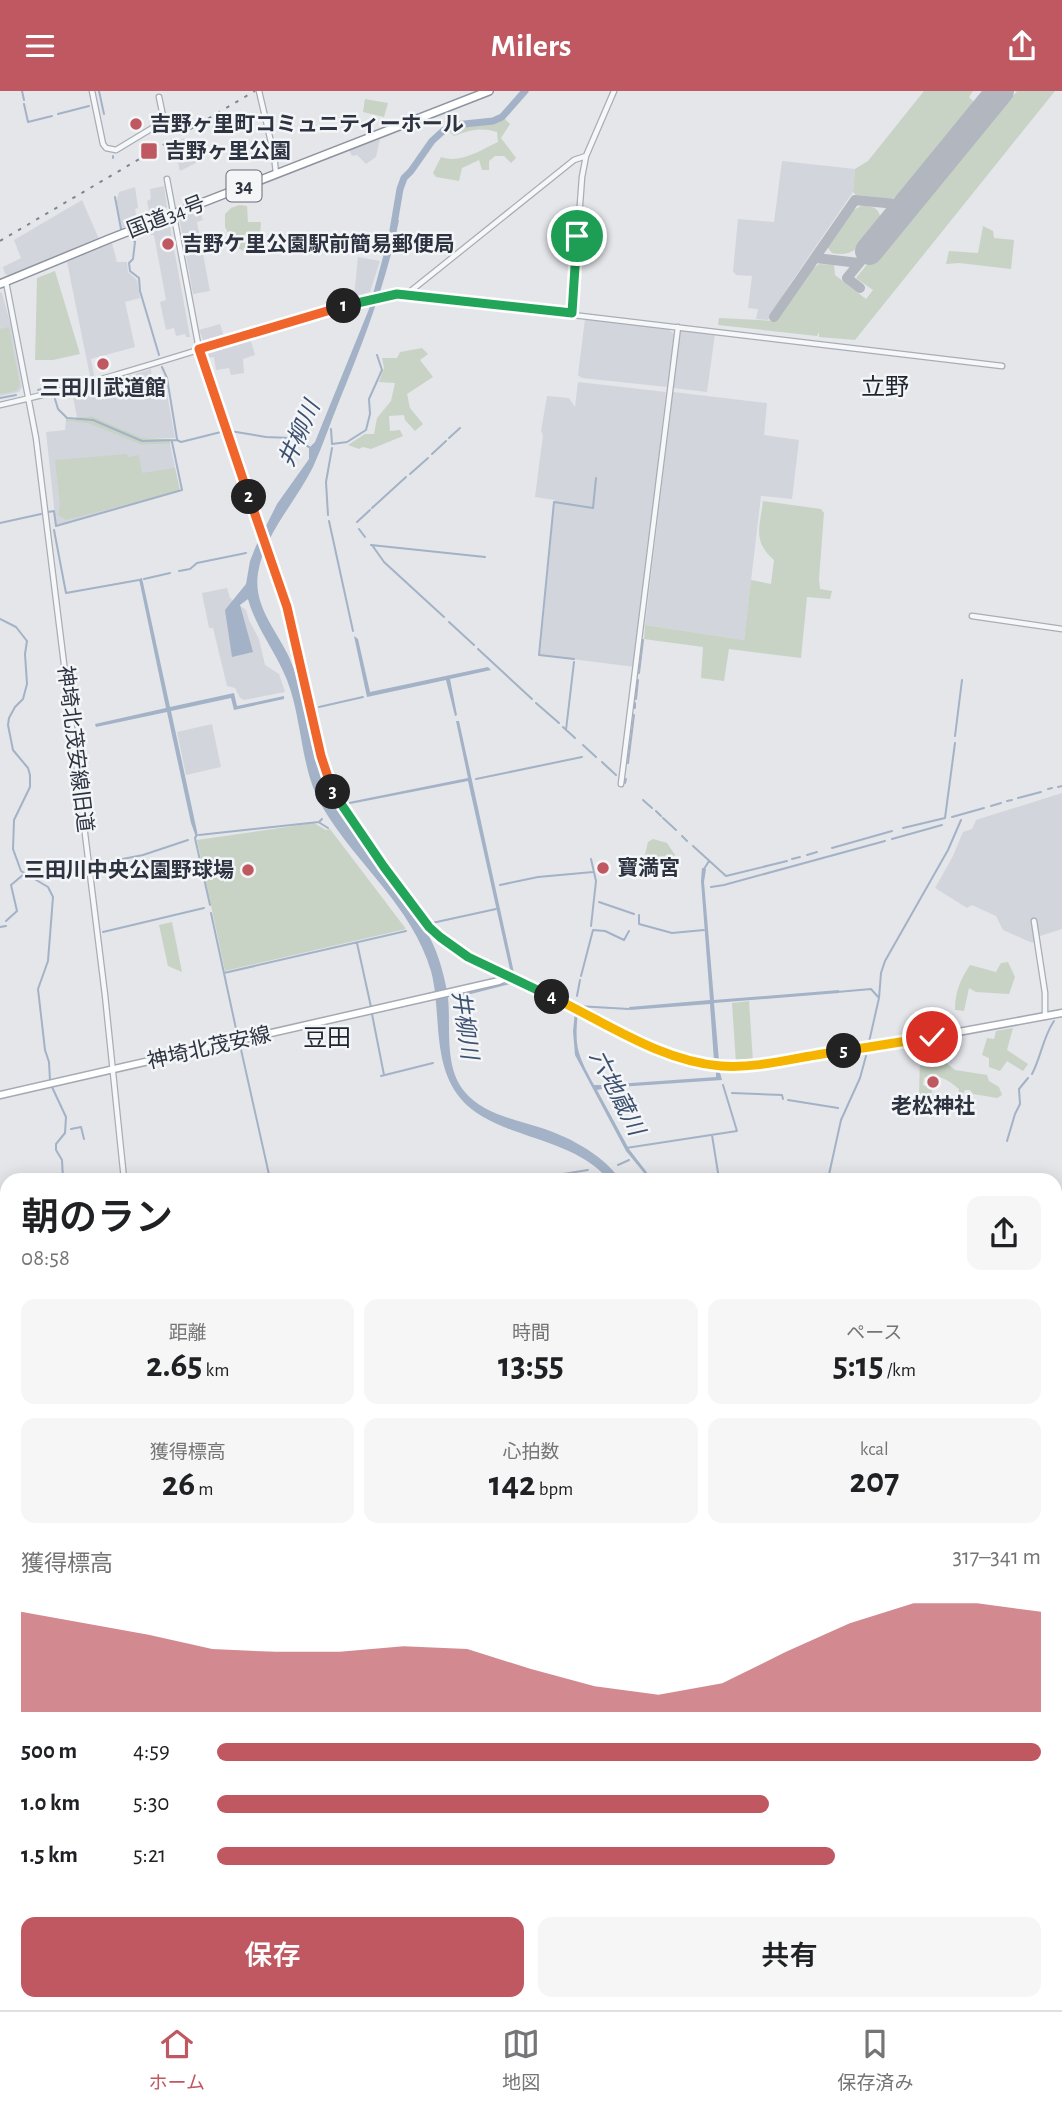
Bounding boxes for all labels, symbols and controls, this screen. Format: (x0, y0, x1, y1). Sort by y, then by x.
icon: menu (21, 27, 59, 65)
icon: share (1003, 27, 1041, 65)
text: Milers (491, 30, 571, 62)
place label: 吉野ヶ里町コミュニティーホール (150, 113, 464, 135)
marker: 吉野ヶ里町コミュニティーホール (128, 116, 144, 132)
place label: 吉野ヶ里公園 (165, 140, 291, 162)
marker: 吉野ヶ里公園 (139, 141, 159, 161)
road number: 34 (226, 171, 262, 201)
street label: 国道34号 (124, 192, 208, 241)
pin (547, 206, 607, 266)
icon: arrive (558, 217, 596, 255)
place label: 吉野ケ里公園駅前簡易郵便局 (182, 232, 455, 255)
marker: 吉野ケ里公園駅前簡易郵便局 (160, 236, 176, 252)
pin: 1 (326, 289, 362, 323)
text: 1 (340, 296, 347, 315)
marker: 三田川武道館 (95, 356, 111, 372)
district label: 立野 (861, 375, 909, 400)
place label: 三田川武道館 (40, 376, 166, 399)
water label: 井柳川 (274, 394, 326, 470)
pin: 2 (232, 479, 266, 515)
text: 2 (244, 487, 253, 506)
street label: 神埼北茂安線旧道 (54, 664, 97, 834)
pin: 3 (316, 775, 350, 809)
text: 3 (328, 782, 337, 801)
place label: 寶満宮 (617, 857, 680, 879)
place label: 三田川中央公園野球場 (24, 859, 234, 881)
marker: 寶満宮 (595, 860, 611, 876)
marker: 三田川中央公園野球場 (240, 862, 256, 878)
pin: 4 (534, 979, 570, 1014)
text: 4 (547, 987, 556, 1006)
water label: 井柳川 (448, 989, 483, 1064)
pin (902, 1007, 962, 1067)
icon: check (913, 1018, 951, 1056)
street label: 神埼北茂安線 (145, 1023, 273, 1072)
district label: 豆田 (303, 1027, 351, 1051)
pin: 5 (826, 1033, 862, 1069)
text: 5 (839, 1041, 848, 1060)
water label: 六地蔵川 (585, 1046, 650, 1142)
marker: 老松神社 (925, 1074, 941, 1090)
place label: 老松神社 (891, 1094, 975, 1117)
button: share (967, 1196, 1041, 1270)
text: 朝のラン (21, 1200, 173, 1238)
text: 08:58 (21, 1247, 70, 1270)
text: 距離 (169, 1324, 207, 1343)
text: 時間 (512, 1324, 550, 1343)
text: ペース (846, 1324, 902, 1343)
text: 2.65 (146, 1348, 202, 1383)
text: 13:55 (498, 1348, 564, 1383)
text: 5:15 (833, 1348, 884, 1383)
text: km (202, 1361, 229, 1380)
text: /km (884, 1361, 916, 1380)
text: kcal (860, 1440, 889, 1459)
text: 獲得標高 (150, 1443, 226, 1462)
text: 心拍数 (502, 1443, 560, 1462)
text: 207 (849, 1464, 899, 1499)
text: 26 (162, 1467, 195, 1502)
text: 142 (489, 1467, 536, 1502)
text: m (195, 1480, 214, 1499)
text: bpm (536, 1480, 573, 1499)
text: 317–341 m (952, 1546, 1041, 1569)
text: 獲得標高 (21, 1553, 113, 1576)
text: 500 m (21, 1740, 77, 1763)
text: 4:59 (133, 1740, 170, 1763)
text: 1.0 km (21, 1792, 80, 1815)
text: 5:30 (133, 1792, 170, 1815)
text: 1.5 km (21, 1844, 78, 1867)
text: 5:21 (133, 1844, 166, 1867)
button: 保存 (21, 1917, 524, 1997)
button: 共有 (538, 1917, 1041, 1997)
tab: ホーム (149, 2025, 205, 2095)
tab: 地図 (502, 2025, 540, 2095)
tab: 保存済み (837, 2025, 913, 2095)

